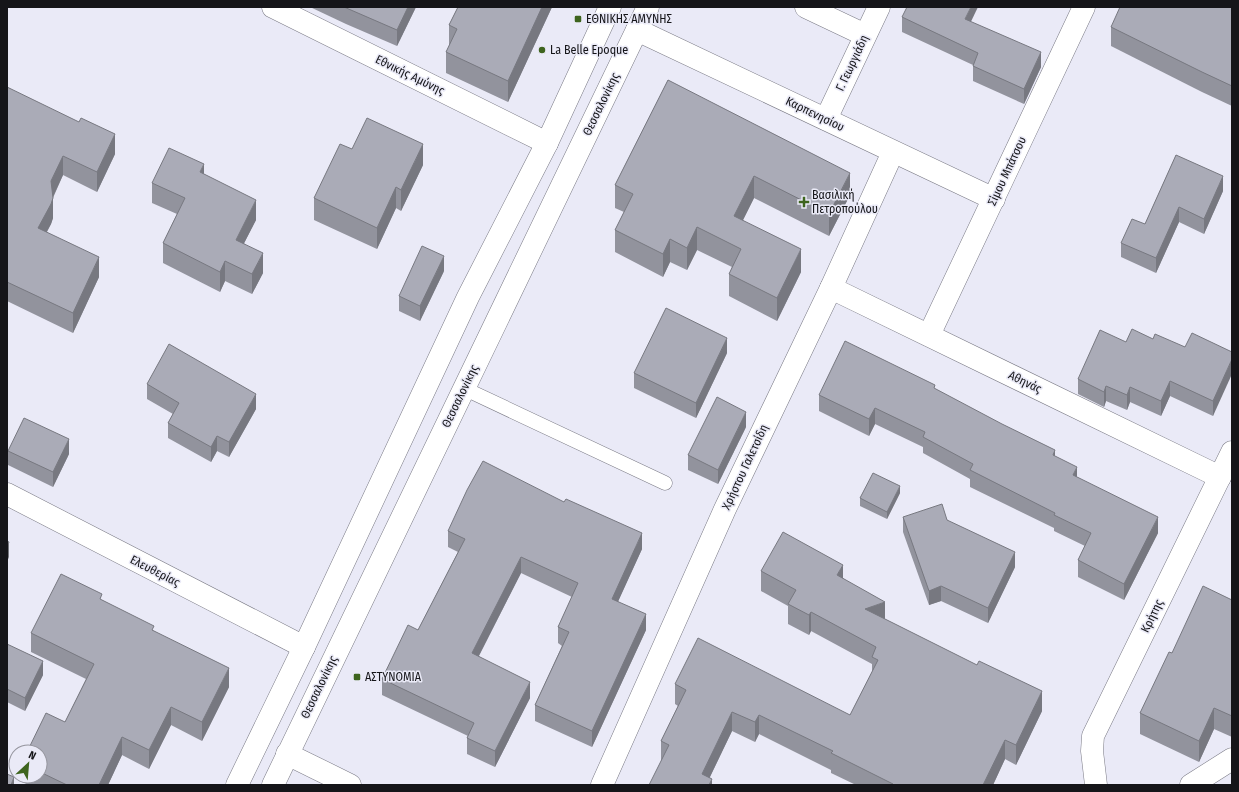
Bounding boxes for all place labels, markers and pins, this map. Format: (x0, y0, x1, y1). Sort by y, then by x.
place label: ΕΘΝΙΚΗΣ ΑΜΥΝΗΣ (586, 12, 672, 26)
marker: ΕΘΝΙΚΗΣ ΑΜΥΝΗΣ (573, 14, 583, 24)
place label: La Belle Epoque (550, 43, 628, 57)
marker: La Belle Epoque (537, 45, 547, 55)
place label: Βασιλική Πετροπούλου (812, 188, 878, 216)
marker: Βασιλική Πετροπούλου (799, 197, 809, 207)
place label: ΑΣΤΥΝΟΜΙΑ (365, 670, 422, 684)
marker: ΑΣΤΥΝΟΜΙΑ (352, 672, 362, 682)

